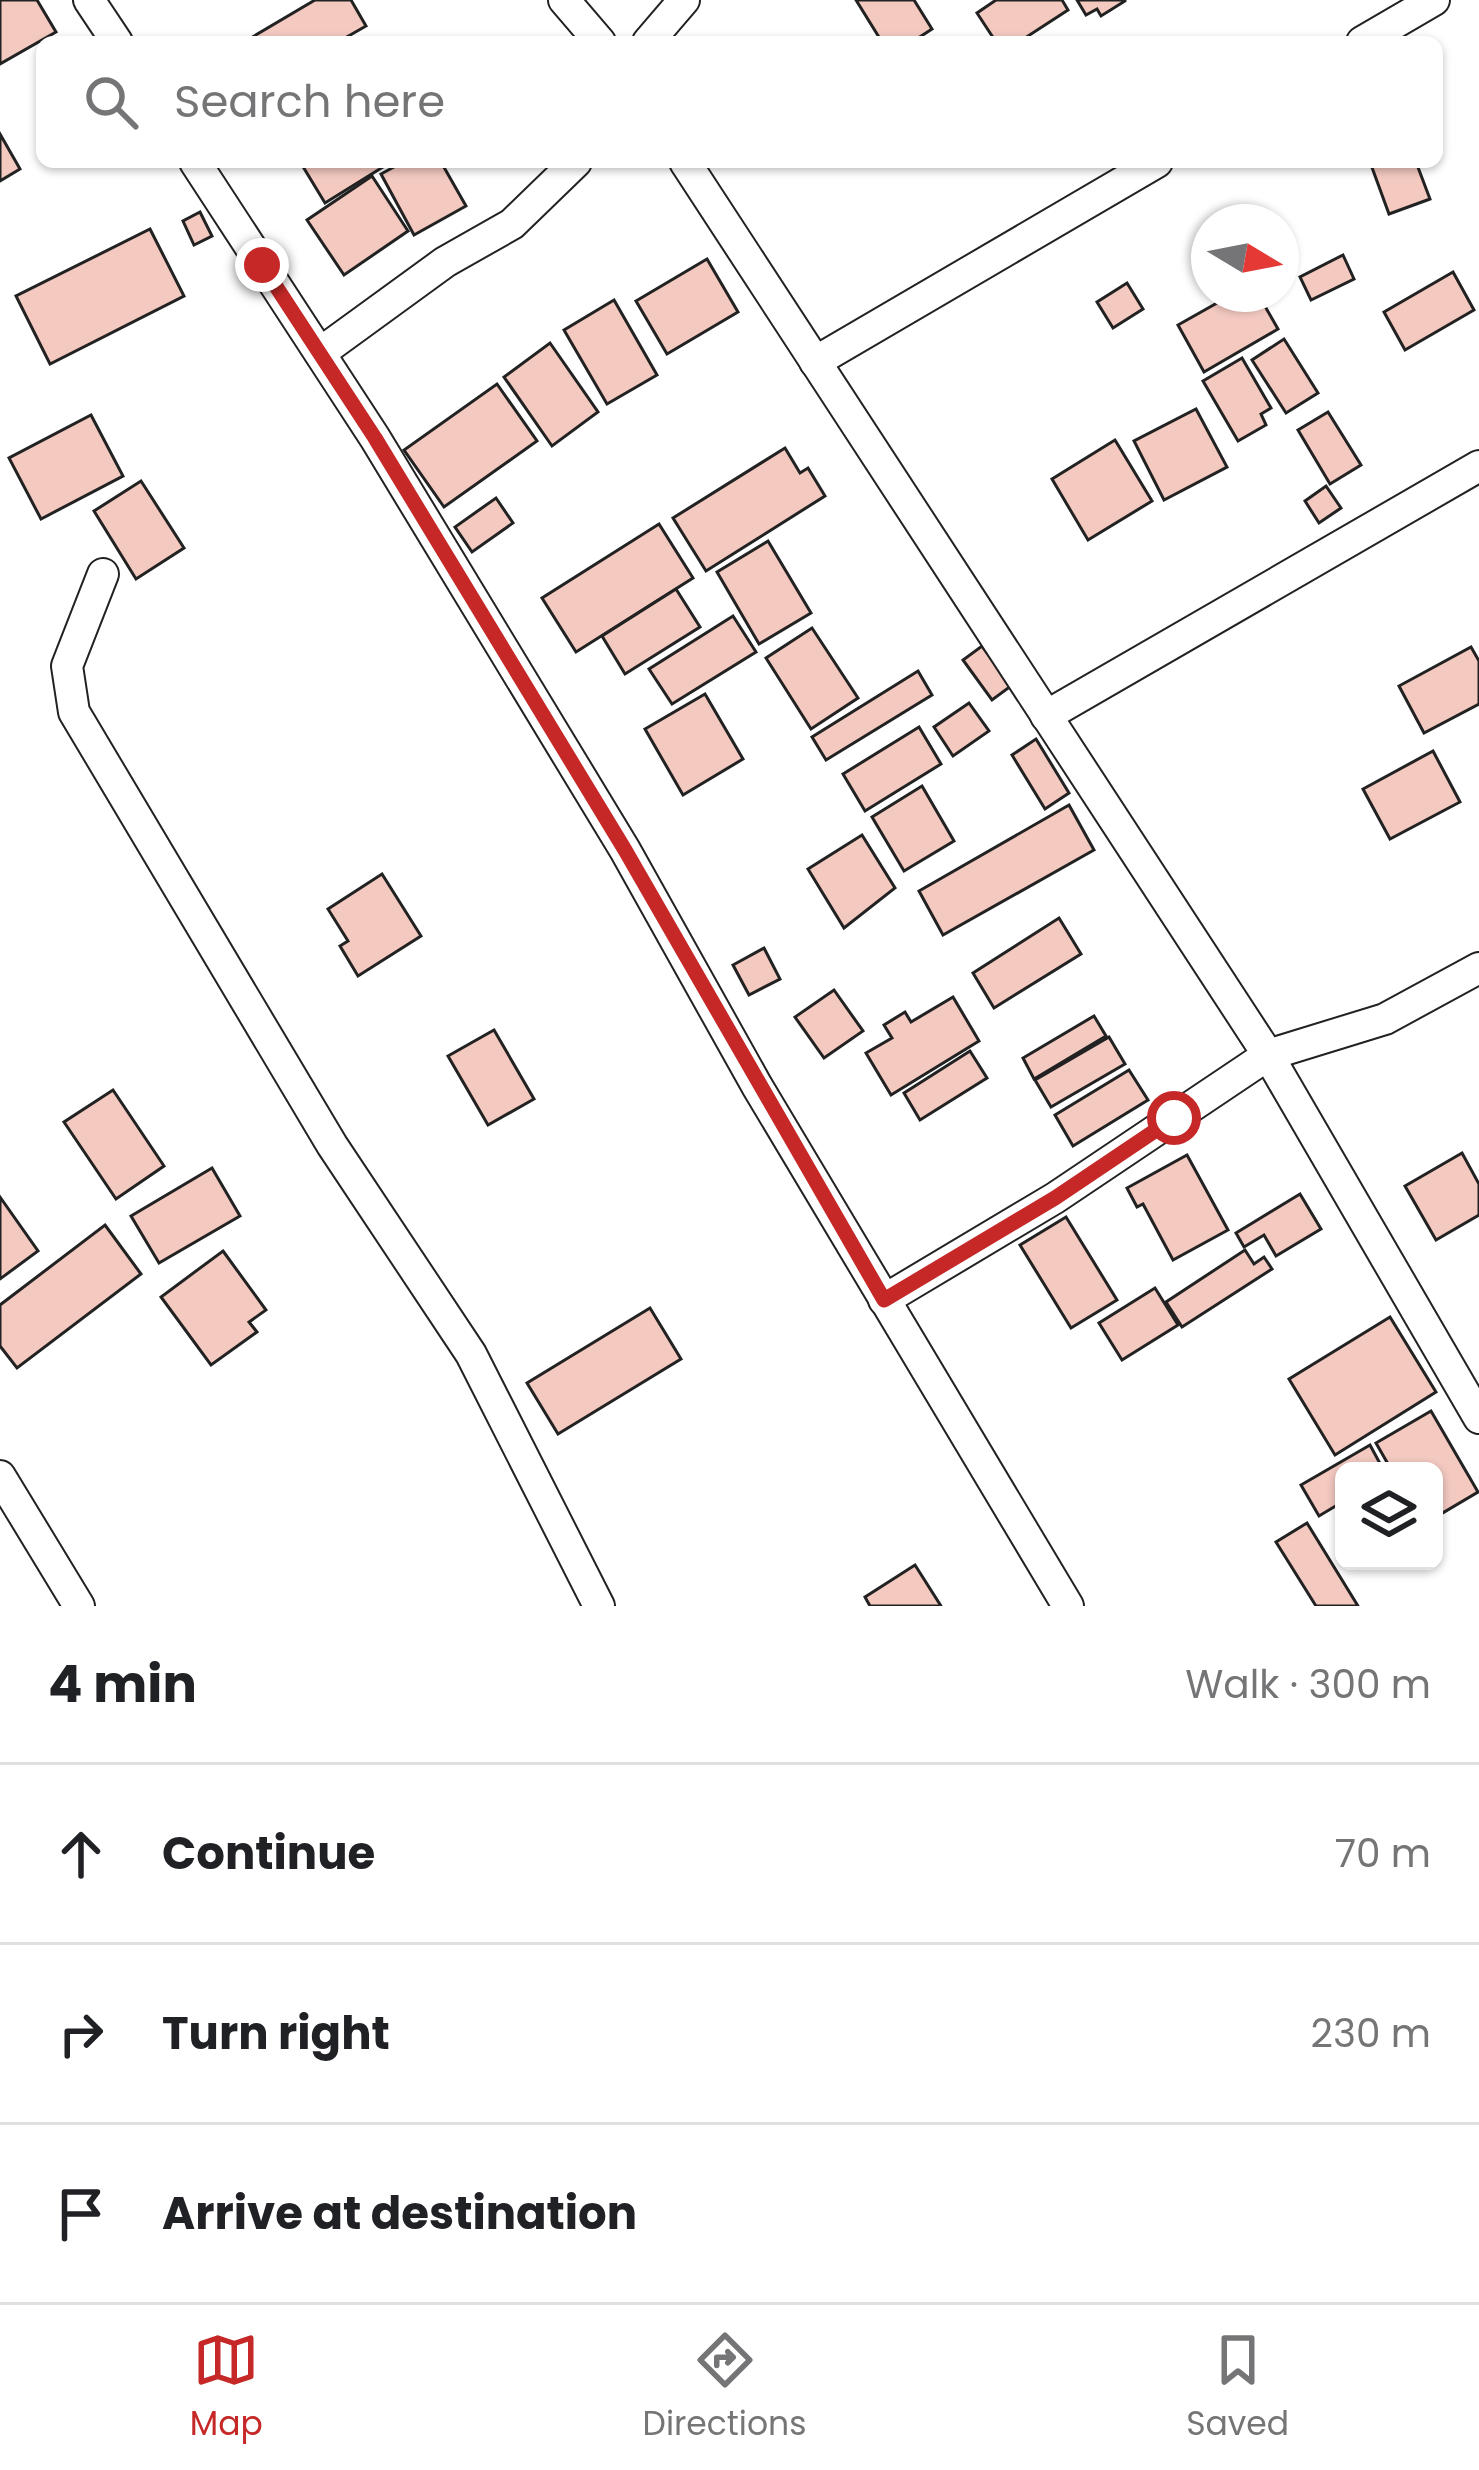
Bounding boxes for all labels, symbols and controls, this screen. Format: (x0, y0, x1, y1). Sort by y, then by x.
search box (36, 36, 1443, 168)
icon: search (78, 69, 144, 135)
text: Search here (174, 70, 445, 133)
north arrow (1191, 204, 1299, 312)
route end (235, 238, 289, 292)
route start (1147, 1091, 1201, 1145)
map controls (1335, 1462, 1443, 1570)
button: layers (1335, 1462, 1443, 1570)
text: 4 min (48, 1648, 197, 1720)
text: Walk · 300 m (1185, 1657, 1431, 1712)
icon: ahead (48, 1821, 114, 1887)
text: Continue (162, 1822, 375, 1885)
text: 70 m (1335, 1826, 1431, 1881)
icon: right (48, 2001, 114, 2067)
text: Turn right (162, 2002, 390, 2065)
text: 230 m (1311, 2006, 1431, 2061)
icon: arrive (48, 2181, 114, 2247)
text: Arrive at destination (162, 2182, 637, 2245)
tab: Map (190, 2327, 263, 2449)
tab: Directions (643, 2327, 806, 2449)
tab: Saved (1186, 2327, 1289, 2449)

